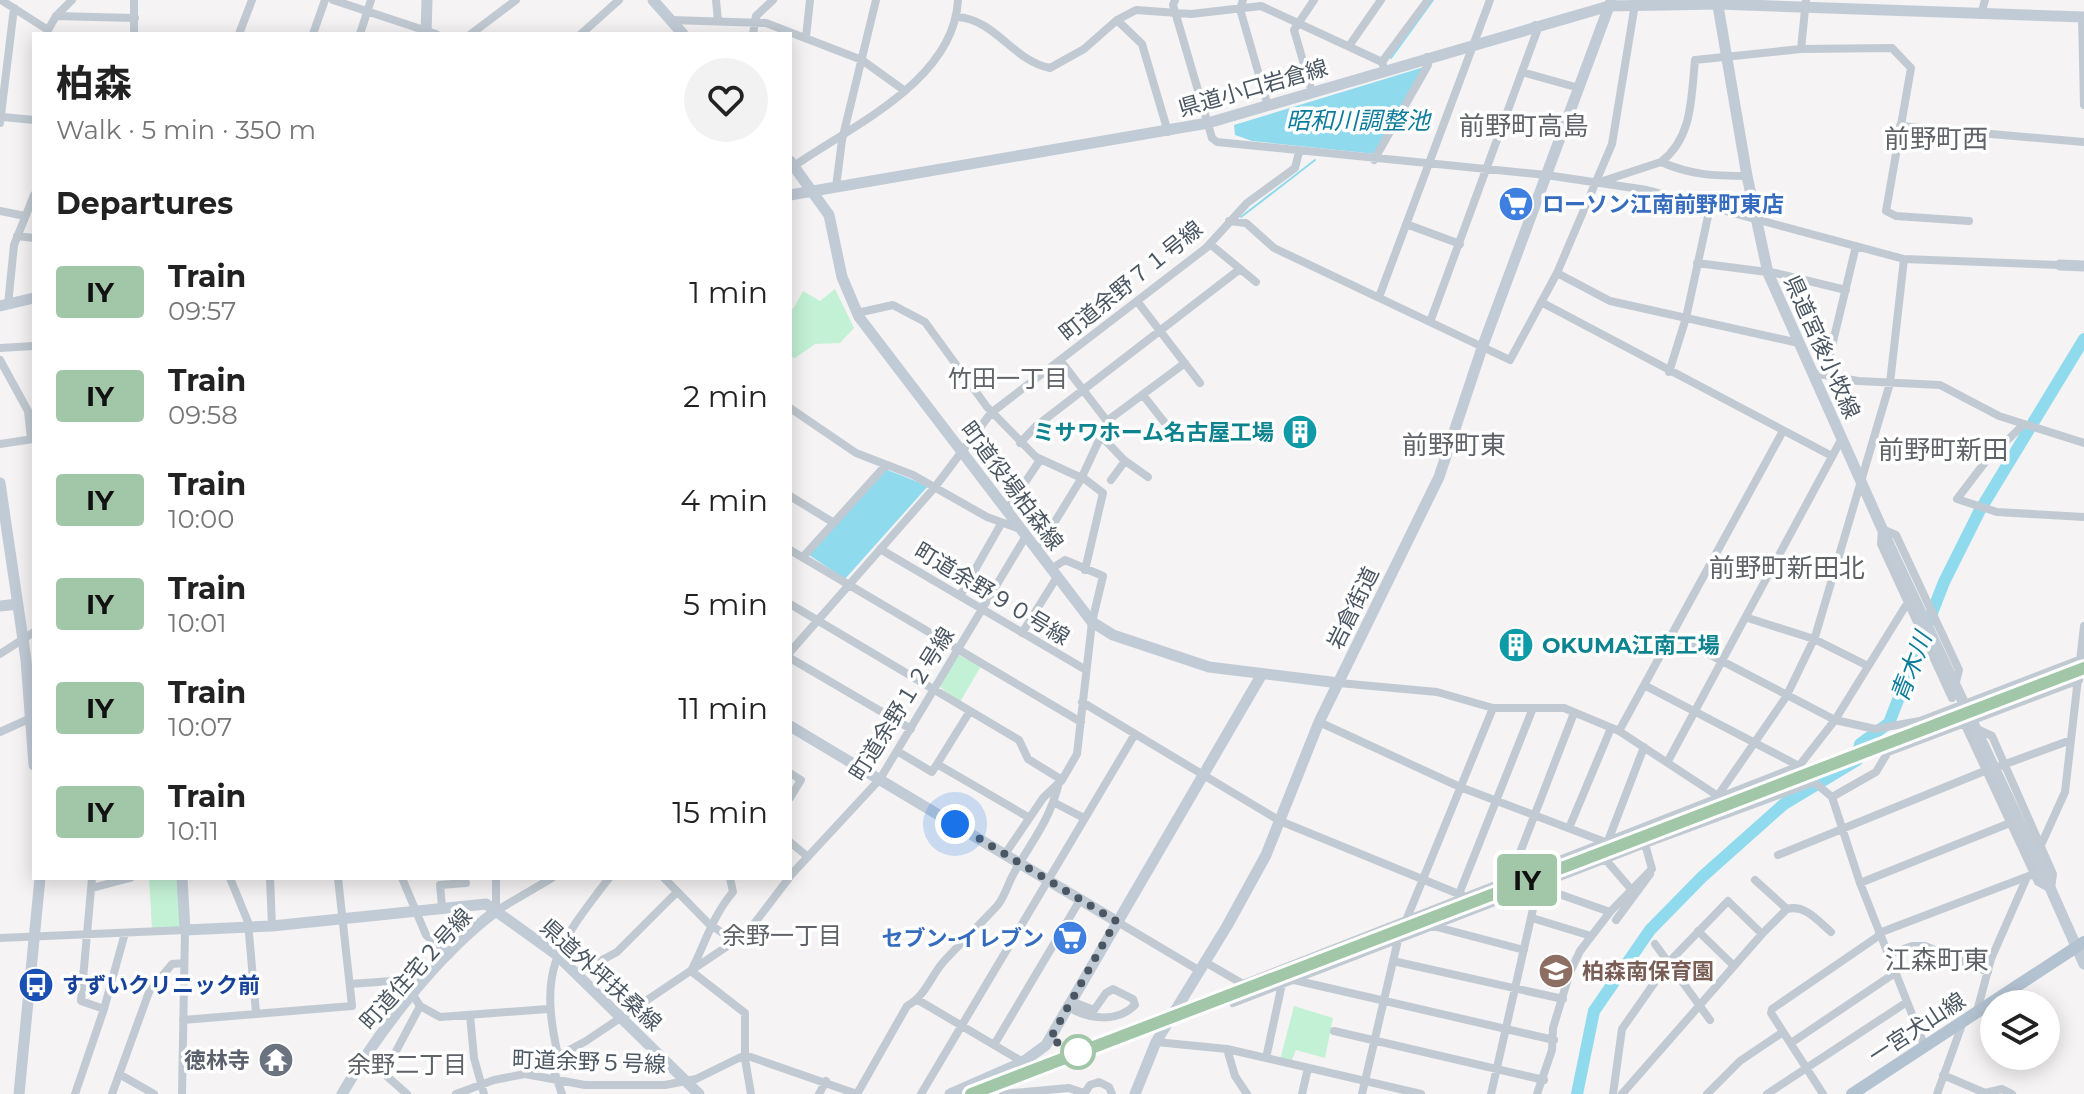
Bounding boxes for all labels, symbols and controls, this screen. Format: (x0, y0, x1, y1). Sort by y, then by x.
street label: 県道小口岩倉線 (1175, 54, 1331, 122)
button: heart (684, 58, 768, 142)
text: 柏森 (56, 60, 132, 107)
water label: 昭和川調整池 (1286, 106, 1432, 135)
district label: 前野町高島 (1459, 110, 1589, 142)
text: Walk · 5 min · 350 m (56, 114, 316, 146)
district label: 前野町西 (1884, 123, 1988, 155)
text: Departures (56, 185, 233, 222)
supermarket icon: ローソン江南前野町東店 (1497, 185, 1535, 223)
place label: ローソン江南前野町東店 (1542, 191, 1784, 218)
street label: 町道余野７１号線 (1054, 215, 1208, 347)
text: Train (168, 258, 246, 295)
street label: 県道宮後小牧線 (1778, 271, 1866, 423)
text: 1 min (689, 274, 768, 311)
text: IY (86, 275, 114, 309)
text: 09:57 (168, 295, 236, 327)
text: Train (168, 362, 246, 399)
district label: 竹田一丁目 (948, 364, 1068, 393)
text: 2 min (683, 378, 768, 415)
text: IY (86, 379, 114, 413)
text: 09:58 (168, 399, 238, 431)
building icon: ミサワホーム名古屋工場 (1281, 413, 1319, 451)
street label: 町道役場柏森線 (955, 416, 1069, 556)
place label: ミサワホーム名古屋工場 (1033, 419, 1274, 446)
district label: 前野町東 (1402, 429, 1506, 461)
district label: 前野町新田 (1878, 434, 2008, 466)
text: Train (168, 466, 246, 503)
text: 4 min (680, 482, 768, 519)
text: IY (86, 483, 114, 517)
text: 10:00 (168, 503, 235, 535)
street label: 町道余野９０号線 (910, 537, 1074, 651)
district label: 前野町新田北 (1709, 552, 1865, 584)
street label: 岩倉街道 (1322, 563, 1384, 653)
text: Train (168, 570, 246, 607)
text: 5 min (683, 586, 768, 623)
text: IY (86, 587, 114, 621)
text: 10:01 (168, 607, 227, 639)
street label: 町道余野１２号線 (844, 622, 960, 786)
water label: 青木川 (1885, 625, 1939, 706)
building icon: OKUMA江南工場 (1497, 626, 1535, 664)
place label: OKUMA江南工場 (1542, 632, 1720, 659)
text: Train (168, 674, 246, 711)
text: 11 min (678, 690, 768, 727)
text: IY (86, 691, 114, 725)
text: 10:07 (168, 711, 232, 743)
text: Train (168, 778, 246, 815)
text: 15 min (672, 794, 768, 831)
text: IY (86, 795, 114, 829)
your location (935, 804, 975, 844)
text: 10:11 (168, 815, 219, 847)
line badge: IY (1491, 854, 1563, 906)
text: IY (1513, 863, 1541, 897)
street label: 町道住宅２号線 (354, 903, 478, 1035)
street label: 県道外坪扶桑線 (535, 913, 667, 1037)
supermarket icon: セブン-イレブン (1051, 919, 1089, 957)
district label: 余野一丁目 (722, 921, 842, 950)
place label: セブン-イレブン (882, 925, 1044, 952)
district label: 江森町東 (1885, 944, 1989, 976)
school or university icon: 柏森南保育園 (1537, 952, 1575, 990)
place label: 柏森南保育園 (1582, 958, 1714, 985)
bus stop icon: すずいクリニック前 (17, 966, 55, 1004)
place label: すずいクリニック前 (62, 972, 260, 999)
street label: 一宮犬山線 (1864, 987, 1970, 1069)
map controls (1980, 990, 2060, 1070)
button: layers (1980, 990, 2060, 1070)
unlabelled marker (1061, 1035, 1095, 1069)
temple icon: 徳林寺 (257, 1041, 295, 1079)
street label: 町道余野５号線 (512, 1046, 666, 1078)
place label: 徳林寺 (184, 1047, 250, 1074)
district label: 余野二丁目 (347, 1050, 467, 1079)

